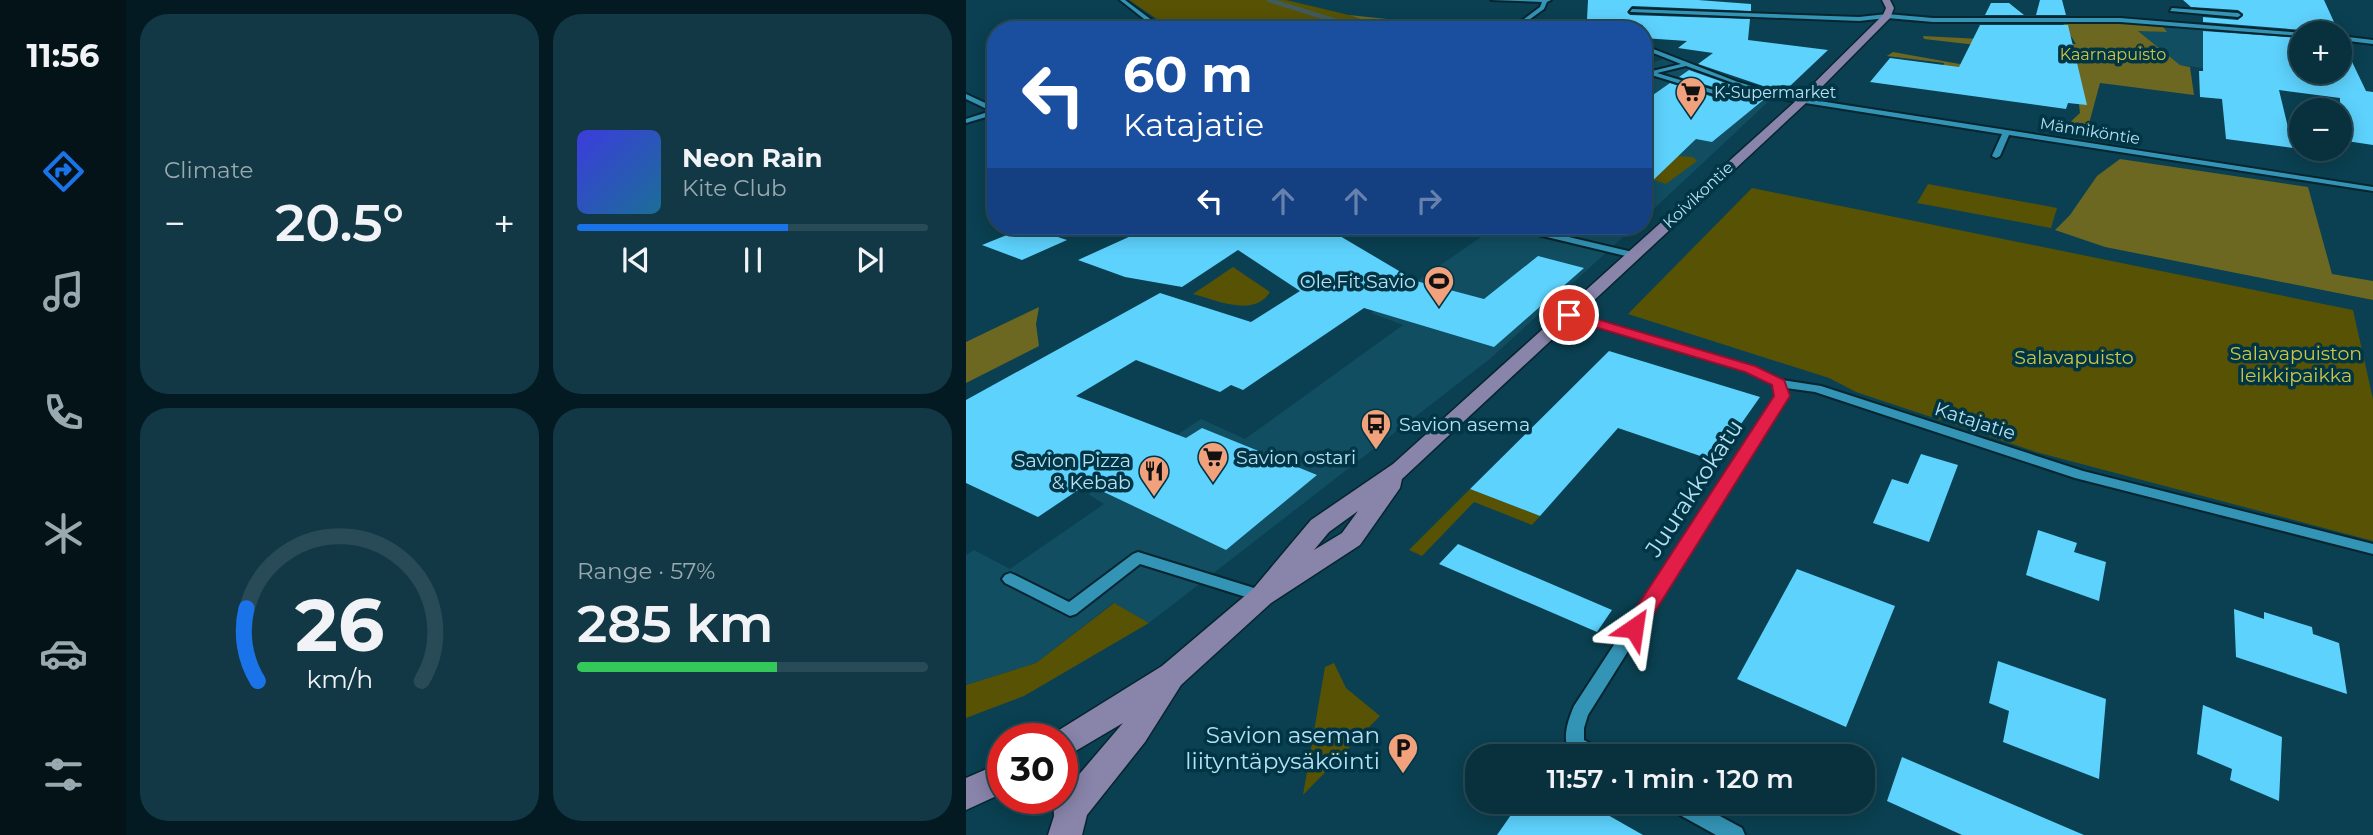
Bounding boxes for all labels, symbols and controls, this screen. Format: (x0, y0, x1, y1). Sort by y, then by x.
map controls (2289, 21, 2352, 161)
button: + (2289, 21, 2352, 84)
text: 11:56 (27, 36, 99, 75)
text: 60 m (1123, 45, 1253, 104)
park label: Kaarnapuisto (2060, 45, 2166, 64)
icon: left (1008, 49, 1099, 140)
supermarket icon: K-Supermarket (1674, 75, 1708, 119)
place label: K-Supermarket (1714, 83, 1837, 102)
button: − (2289, 98, 2352, 161)
text: Katajatie (1123, 105, 1264, 144)
street label: Männiköntie (2039, 114, 2141, 148)
text: Neon Rain (682, 142, 823, 174)
icon: directions (39, 147, 88, 196)
text: Climate (164, 156, 253, 184)
street label: Koivikontie (1659, 158, 1737, 232)
text: Kite Club (682, 174, 787, 202)
icon: left (1191, 182, 1229, 220)
icon: ahead (1264, 182, 1302, 220)
icon: ahead (1337, 182, 1375, 220)
icon: right (1410, 182, 1448, 220)
text: 20.5° (275, 191, 404, 254)
text: − (164, 200, 186, 247)
text: + (493, 200, 515, 247)
icon: previous (617, 241, 655, 279)
icon: pause (734, 241, 772, 279)
icon: next (851, 241, 889, 279)
sports icon: Ole.Fit Savio (1422, 264, 1456, 308)
icon: music (39, 267, 88, 316)
place label: Ole.Fit Savio (1300, 270, 1416, 293)
pin (1539, 285, 1599, 345)
icon: arrive (1550, 296, 1588, 334)
park label: Salavapuiston leikkipaikka (2230, 342, 2362, 387)
park label: Salavapuisto (2014, 346, 2134, 369)
icon: phone (39, 388, 88, 437)
street label: Katajatie (1932, 397, 2018, 445)
bus stop icon: Savion asema (1359, 407, 1393, 451)
place label: Savion asema (1399, 413, 1530, 436)
street label: Juurakkokatu (1639, 414, 1749, 563)
supermarket icon: Savion ostari (1196, 440, 1230, 484)
place label: Savion ostari (1236, 446, 1356, 469)
place label: Savion Pizza & Kebab (1014, 449, 1131, 494)
restaurant icon: Savion Pizza & Kebab (1137, 454, 1171, 498)
icon: climate (39, 509, 88, 558)
text: Range · 57% (577, 557, 715, 585)
text: 26 (295, 581, 384, 669)
position arrow (1597, 591, 1671, 665)
text: 285 km (577, 592, 773, 655)
icon: car (39, 629, 88, 678)
text: km/h (306, 663, 373, 693)
place label: Savion aseman liityntäpysäköinti (1185, 721, 1380, 775)
speed limit sign: 30 (987, 723, 1078, 814)
parking icon: Savion aseman liityntäpysäköinti (1386, 731, 1420, 775)
icon: filters (39, 750, 88, 799)
text: 11:57 · 1 min · 120 m (1546, 763, 1794, 795)

